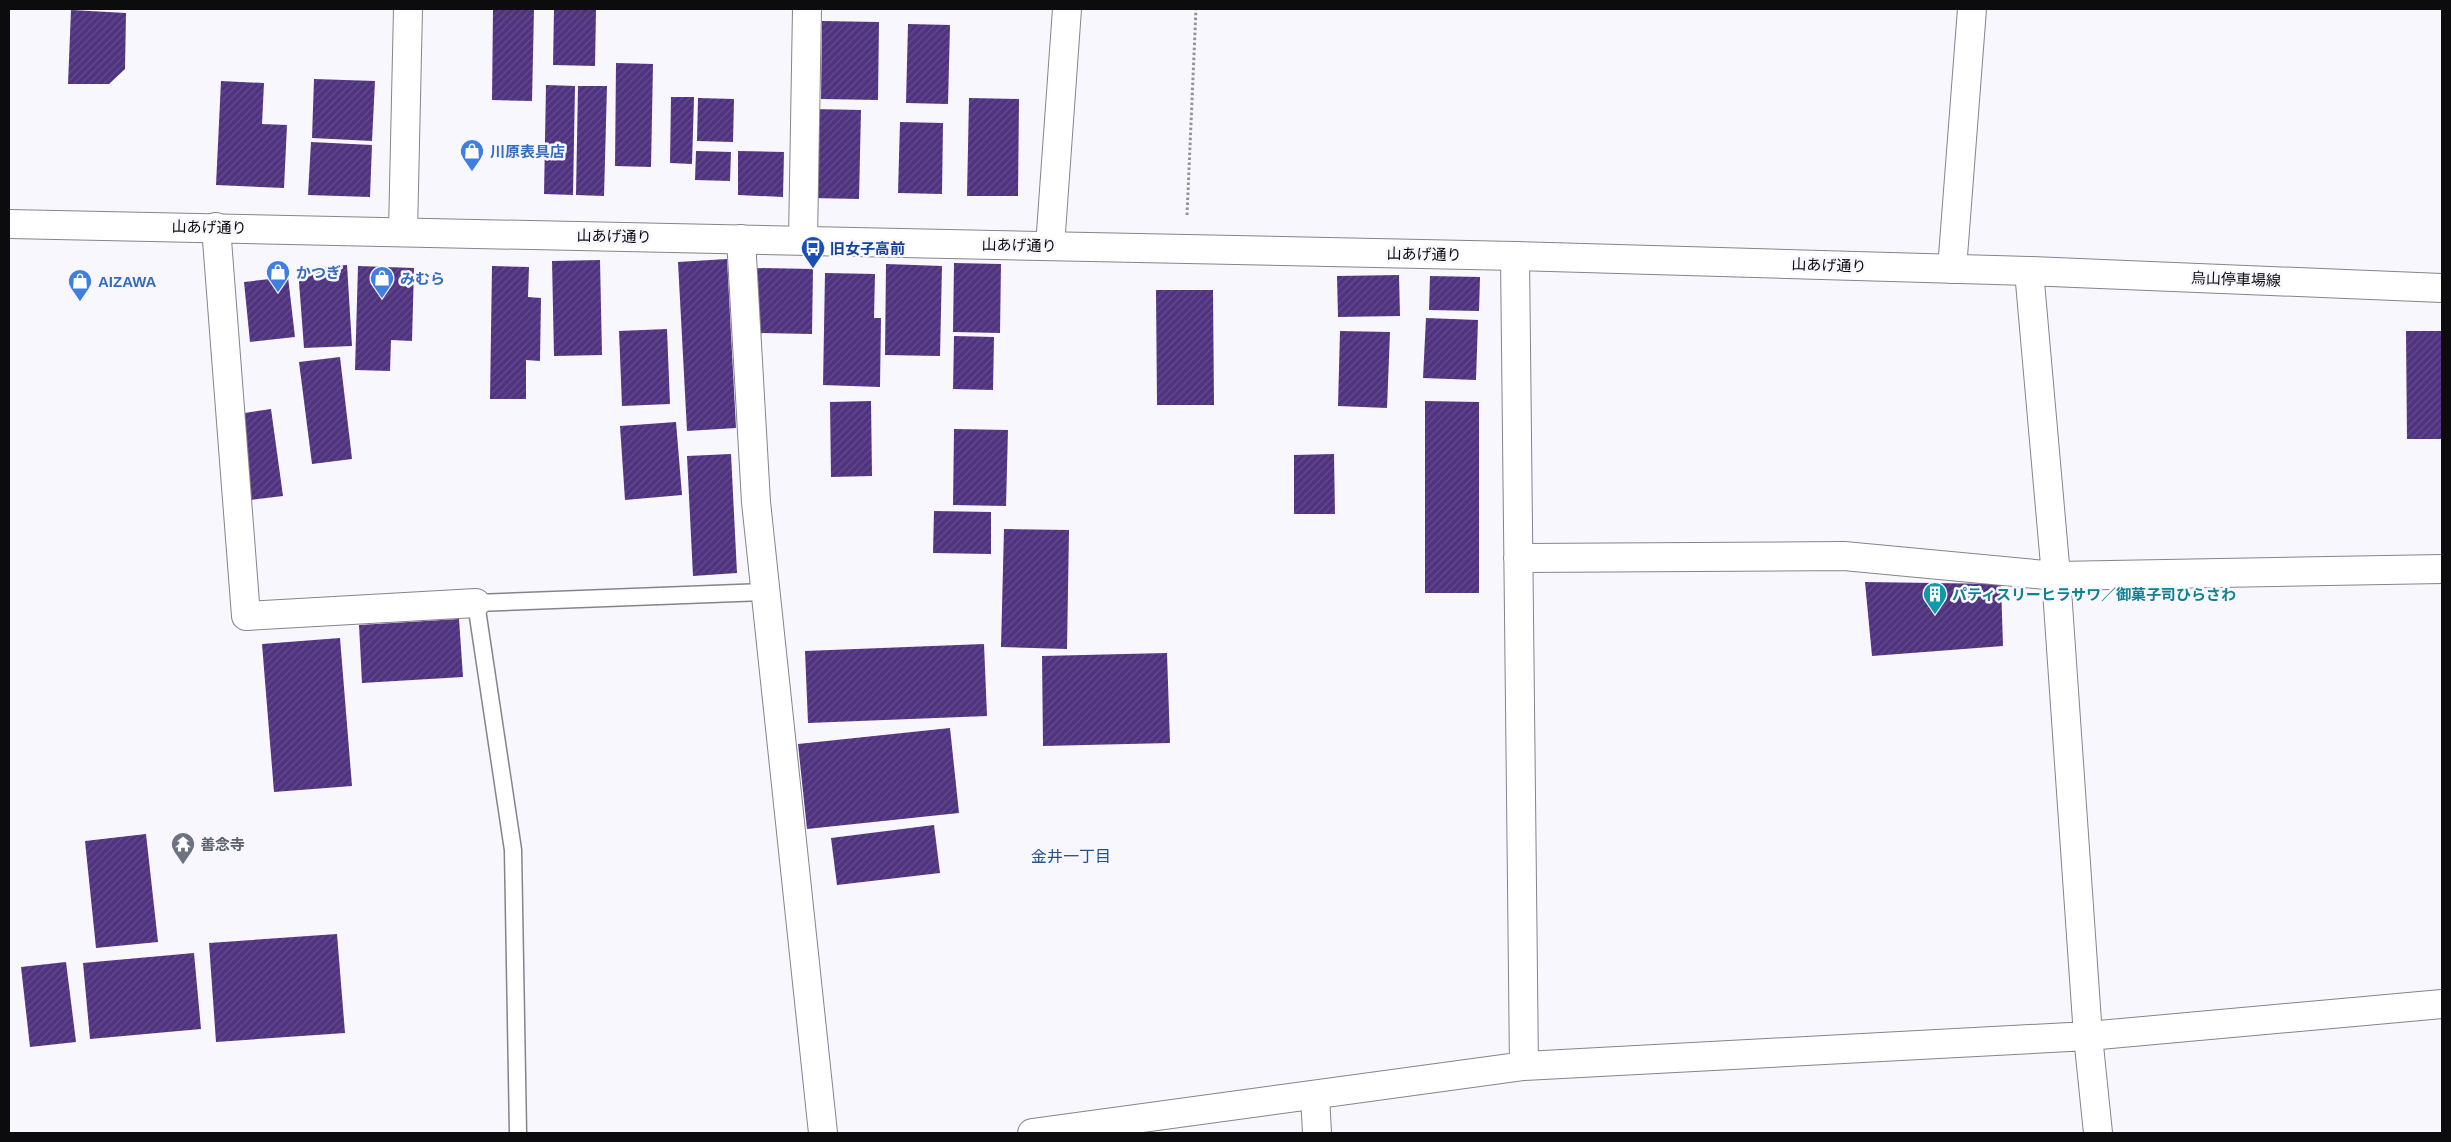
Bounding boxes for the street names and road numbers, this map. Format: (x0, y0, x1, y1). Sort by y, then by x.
street label: 山あげ通り (171, 218, 247, 236)
street label: 山あげ通り (576, 227, 652, 245)
street label: 山あげ通り (981, 236, 1057, 254)
street label: 山あげ通り (1386, 245, 1462, 263)
street label: 山あげ通り (1791, 255, 1867, 275)
street label: 烏山停車場線 (2191, 269, 2281, 289)

